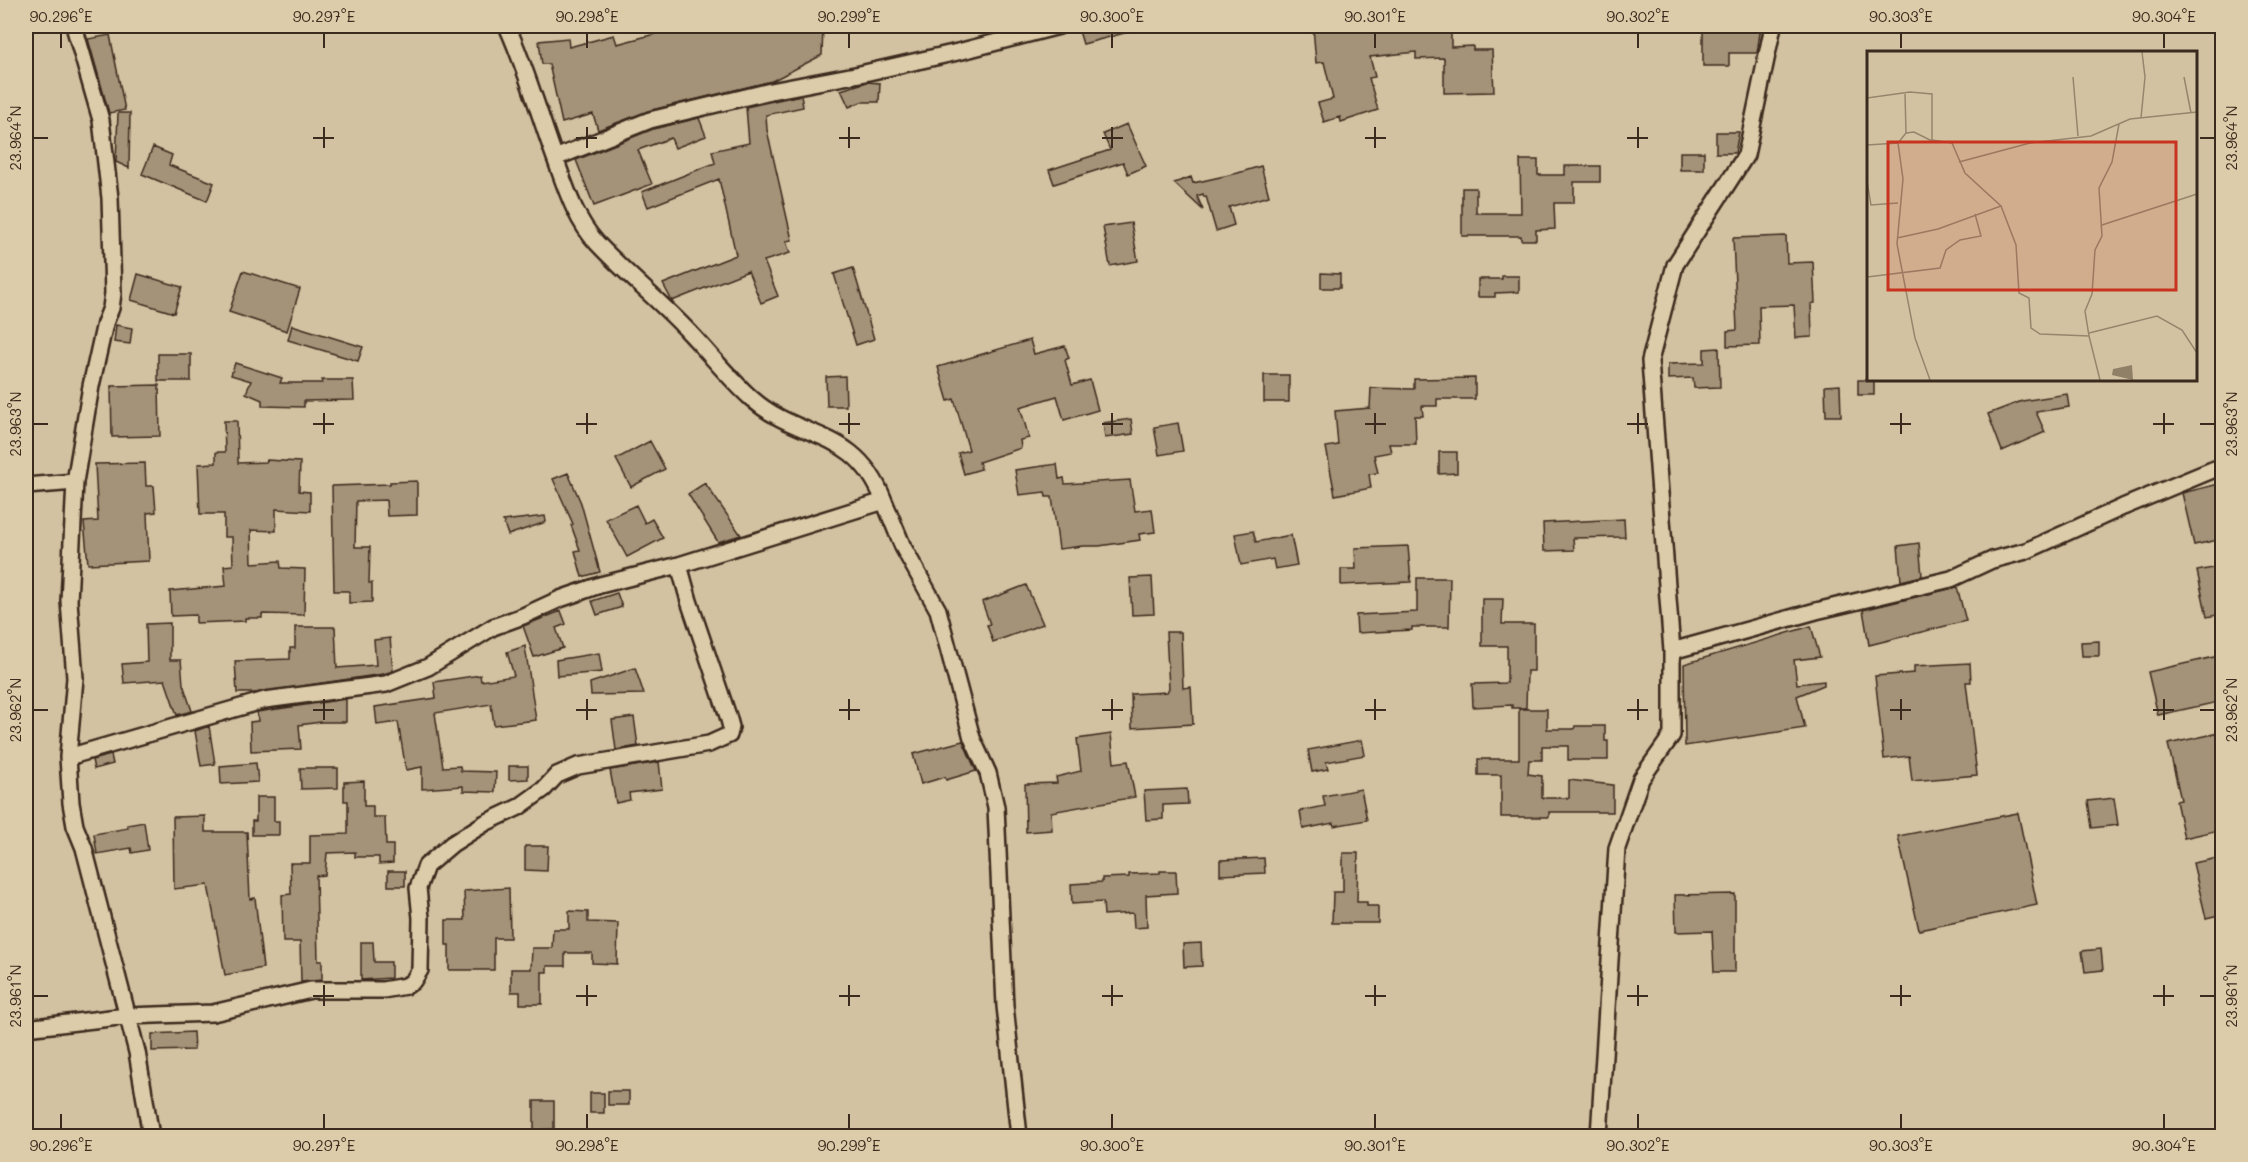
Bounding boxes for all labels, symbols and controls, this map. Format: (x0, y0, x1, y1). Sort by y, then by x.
text: 90.296°E (29, 6, 93, 26)
text: 90.297°E (293, 6, 356, 26)
text: 90.298°E (555, 6, 619, 26)
text: 90.299°E (817, 6, 881, 26)
text: 90.300°E (1080, 6, 1145, 26)
text: 90.301°E (1344, 6, 1406, 26)
text: 90.302°E (1606, 6, 1670, 26)
text: 90.303°E (1869, 6, 1933, 26)
text: 90.304°E (2132, 6, 2196, 26)
inset map (1867, 51, 2197, 381)
text: 23.964°N (5, 105, 25, 171)
text: 23.964°N (2221, 105, 2241, 171)
text: 23.963°N (5, 391, 25, 457)
text: 23.963°N (2221, 391, 2241, 457)
text: 23.962°N (5, 678, 25, 742)
text: 23.962°N (2221, 678, 2241, 742)
text: 23.961°N (5, 964, 25, 1028)
text: 23.961°N (2221, 964, 2241, 1028)
text: 90.296°E (29, 1135, 93, 1155)
text: 90.297°E (293, 1135, 356, 1155)
text: 90.298°E (555, 1135, 619, 1155)
text: 90.299°E (817, 1135, 881, 1155)
text: 90.300°E (1080, 1135, 1145, 1155)
text: 90.301°E (1344, 1135, 1406, 1155)
text: 90.302°E (1606, 1135, 1670, 1155)
text: 90.303°E (1869, 1135, 1933, 1155)
text: 90.304°E (2132, 1135, 2196, 1155)

